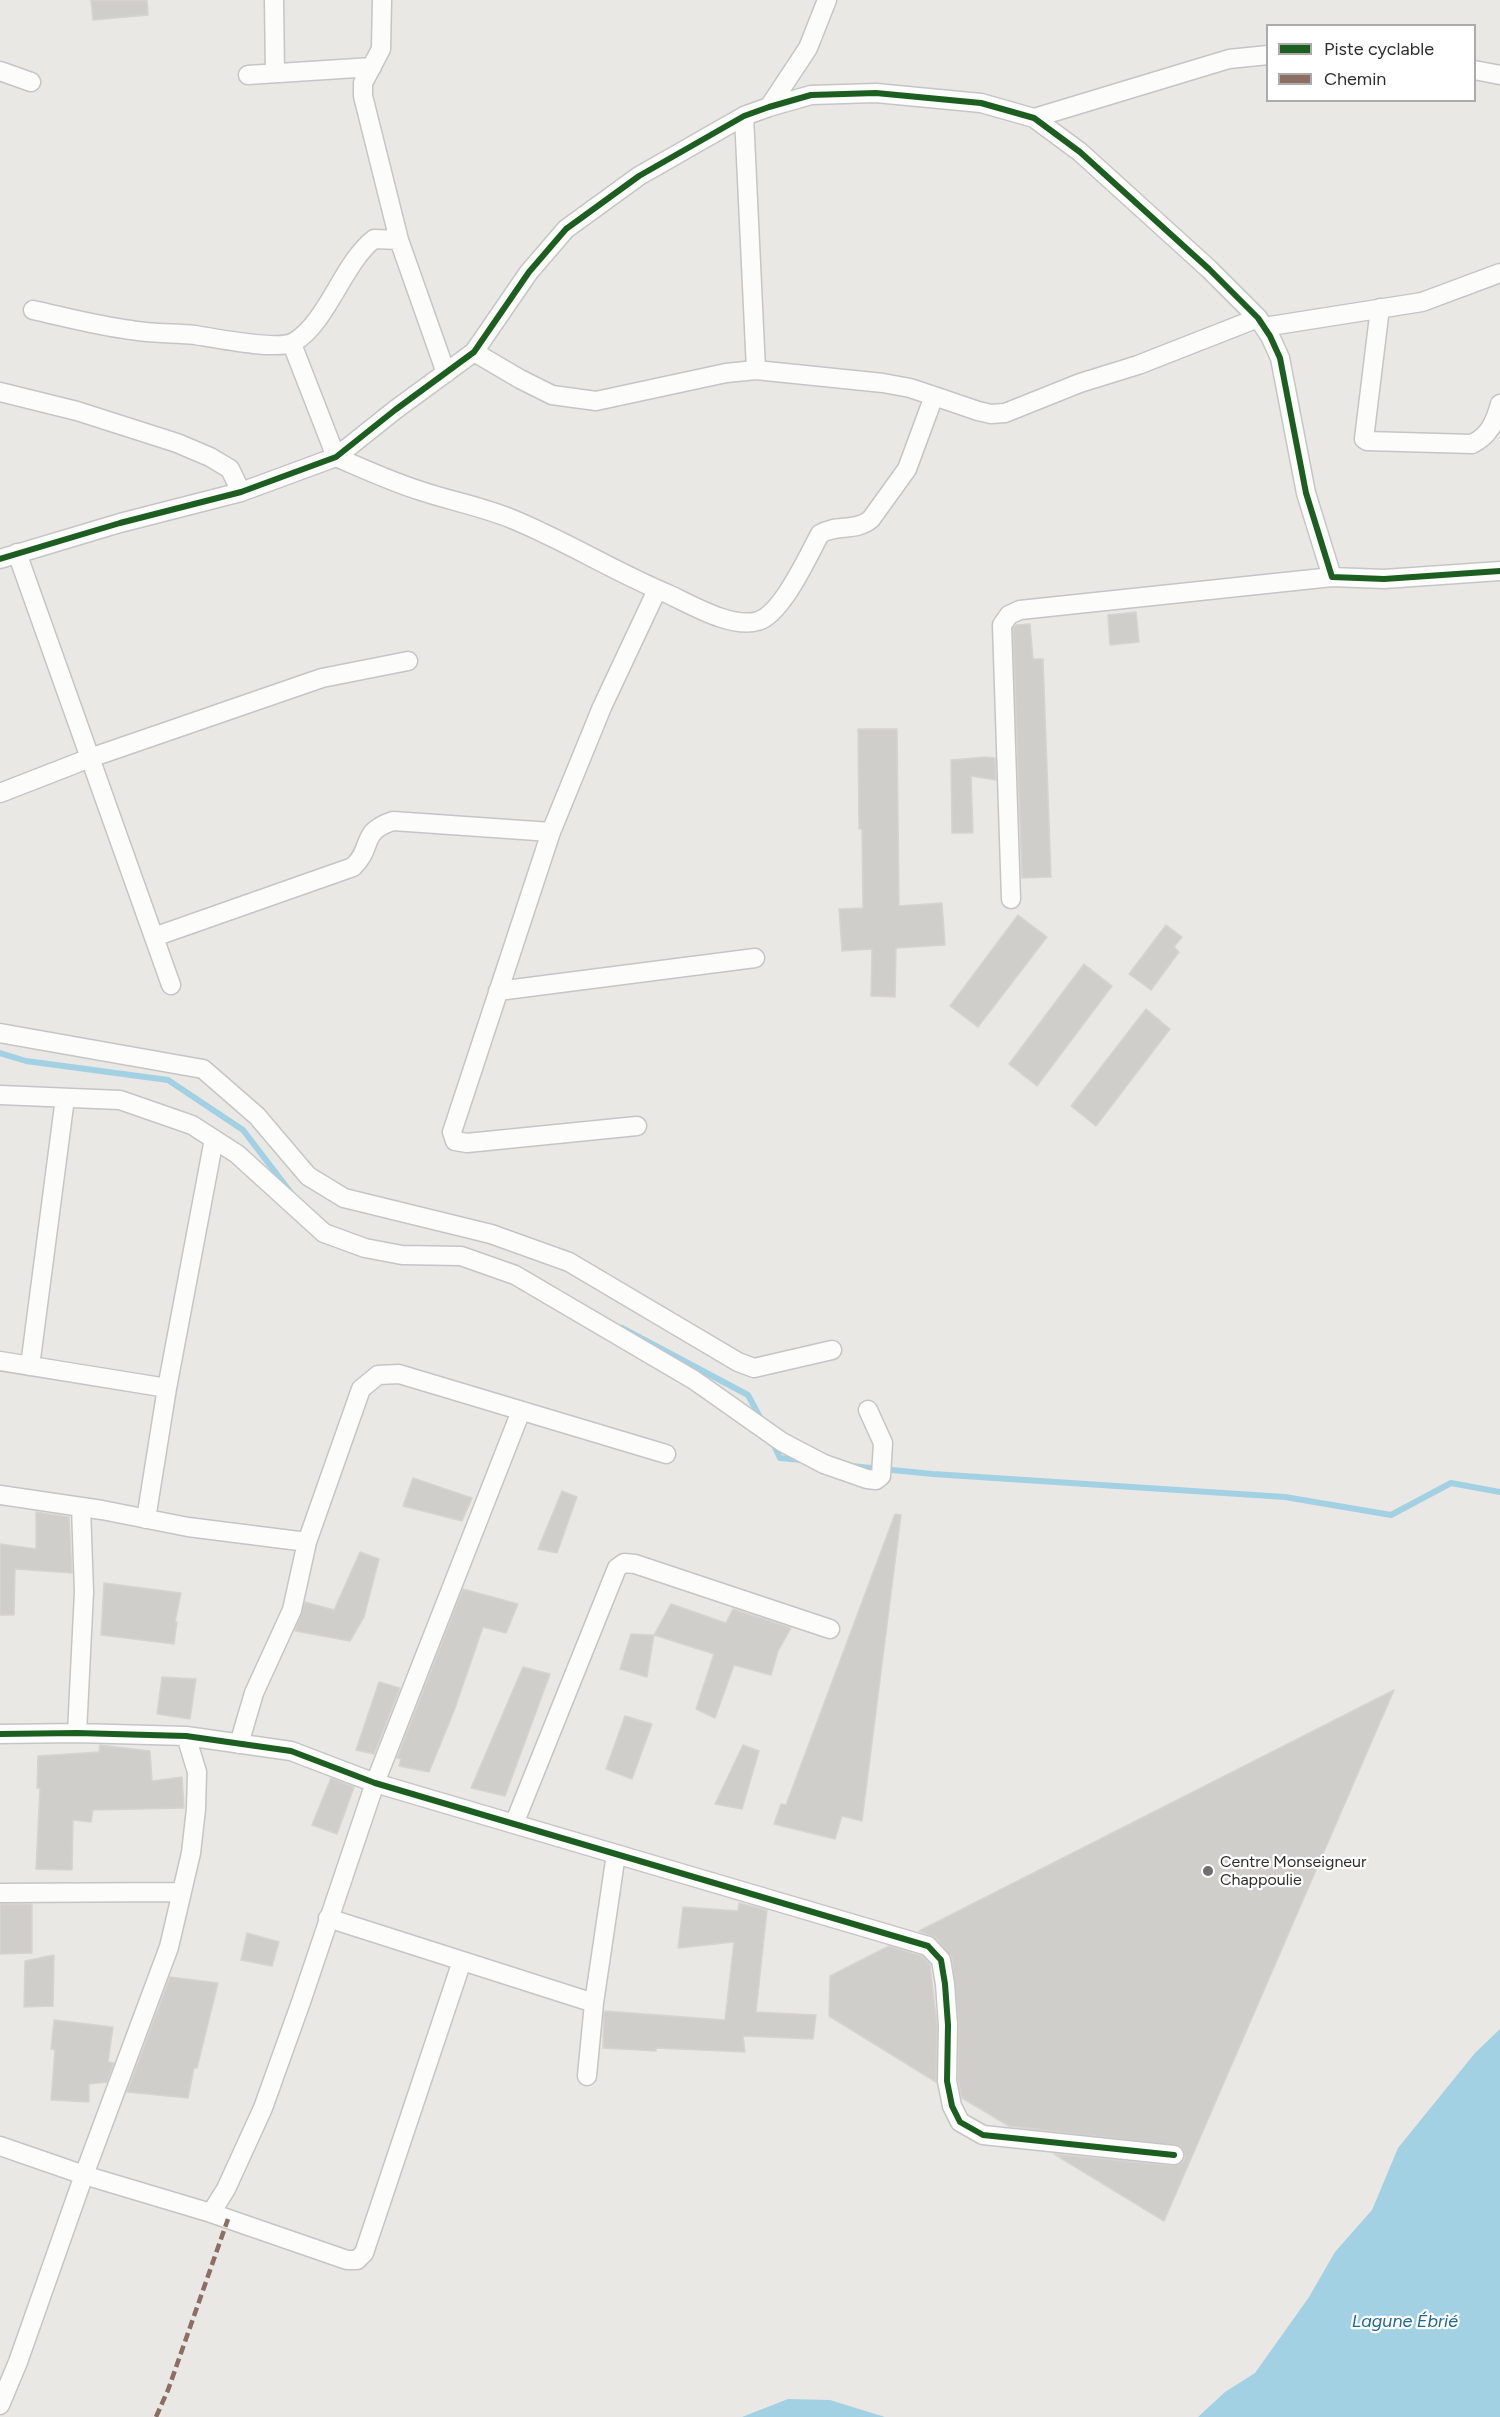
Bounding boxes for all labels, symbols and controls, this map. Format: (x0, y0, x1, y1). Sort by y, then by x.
legend (1266, 24, 1476, 102)
text: Piste cyclable (1324, 38, 1434, 60)
text: Chemin (1324, 68, 1386, 90)
place label: Centre Monseigneur Chappoulie (1220, 1852, 1366, 1890)
marker: Centre Monseigneur Chappoulie (1201, 1864, 1215, 1878)
water label: Lagune Ébrié (1352, 2311, 1458, 2333)

